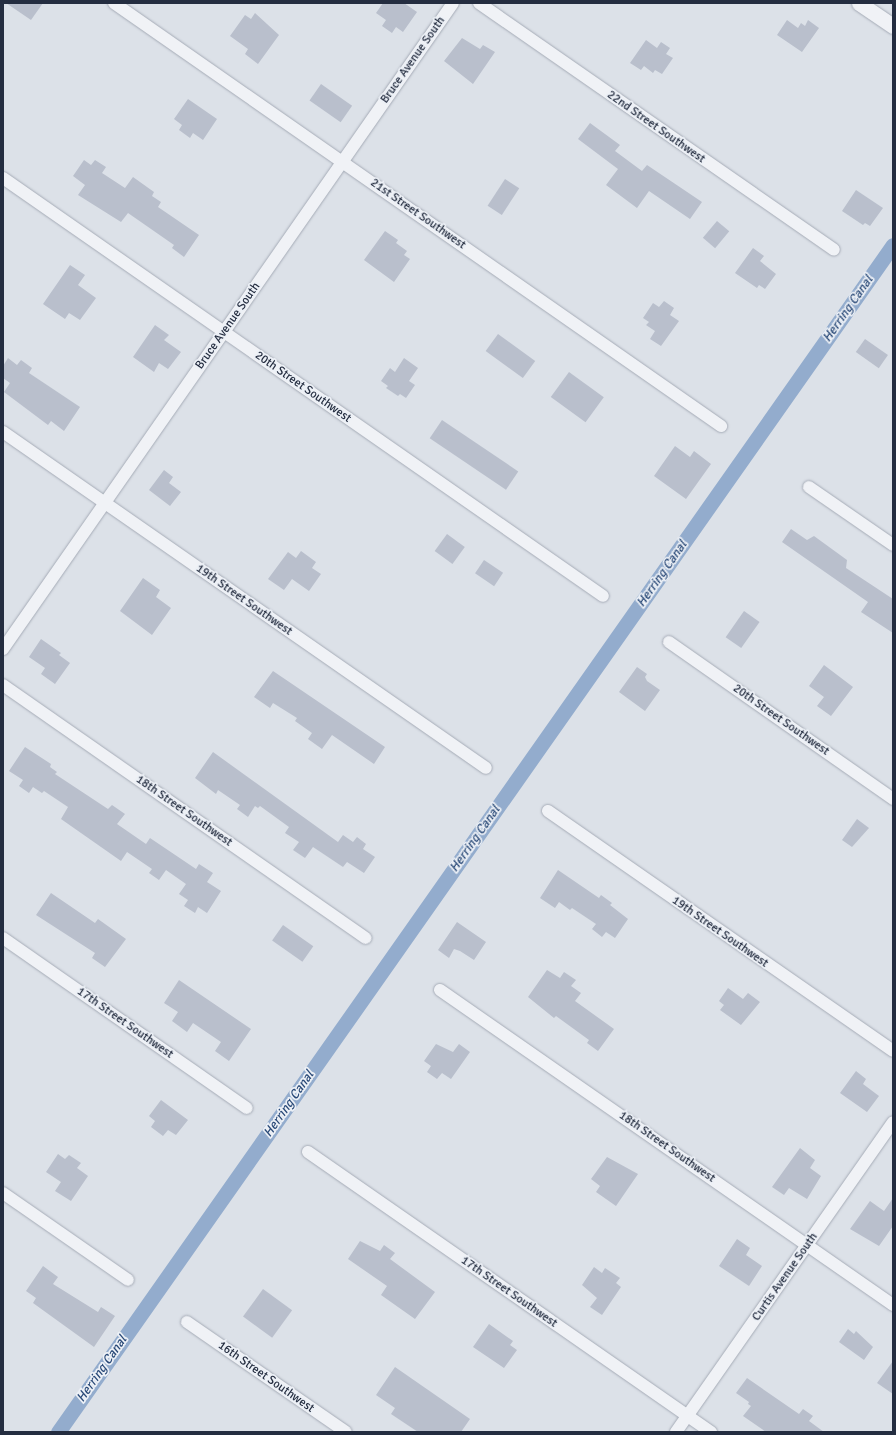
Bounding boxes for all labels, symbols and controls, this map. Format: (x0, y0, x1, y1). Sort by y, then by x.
street label: Bruce Avenue South (378, 14, 448, 106)
street label: 22nd Street Southwest (604, 88, 708, 166)
street label: 21st Street Southwest (368, 176, 468, 252)
water label: Herring Canal (819, 273, 877, 345)
street label: Bruce Avenue South (193, 280, 263, 372)
street label: 20th Street Southwest (252, 348, 354, 426)
water label: Herring Canal (633, 538, 691, 610)
street label: 19th Street Southwest (193, 561, 295, 639)
street label: 20th Street Southwest (730, 681, 832, 759)
street label: 18th Street Southwest (133, 772, 235, 850)
water label: Herring Canal (446, 803, 504, 875)
street label: 19th Street Southwest (669, 893, 771, 971)
street label: 17th Street Southwest (74, 984, 176, 1062)
water label: Herring Canal (260, 1068, 318, 1140)
street label: 18th Street Southwest (616, 1108, 718, 1186)
street label: Curtis Avenue South (749, 1230, 821, 1324)
street label: 17th Street Southwest (458, 1253, 560, 1331)
water label: Herring Canal (73, 1333, 131, 1405)
street label: 16th Street Southwest (215, 1338, 317, 1416)

